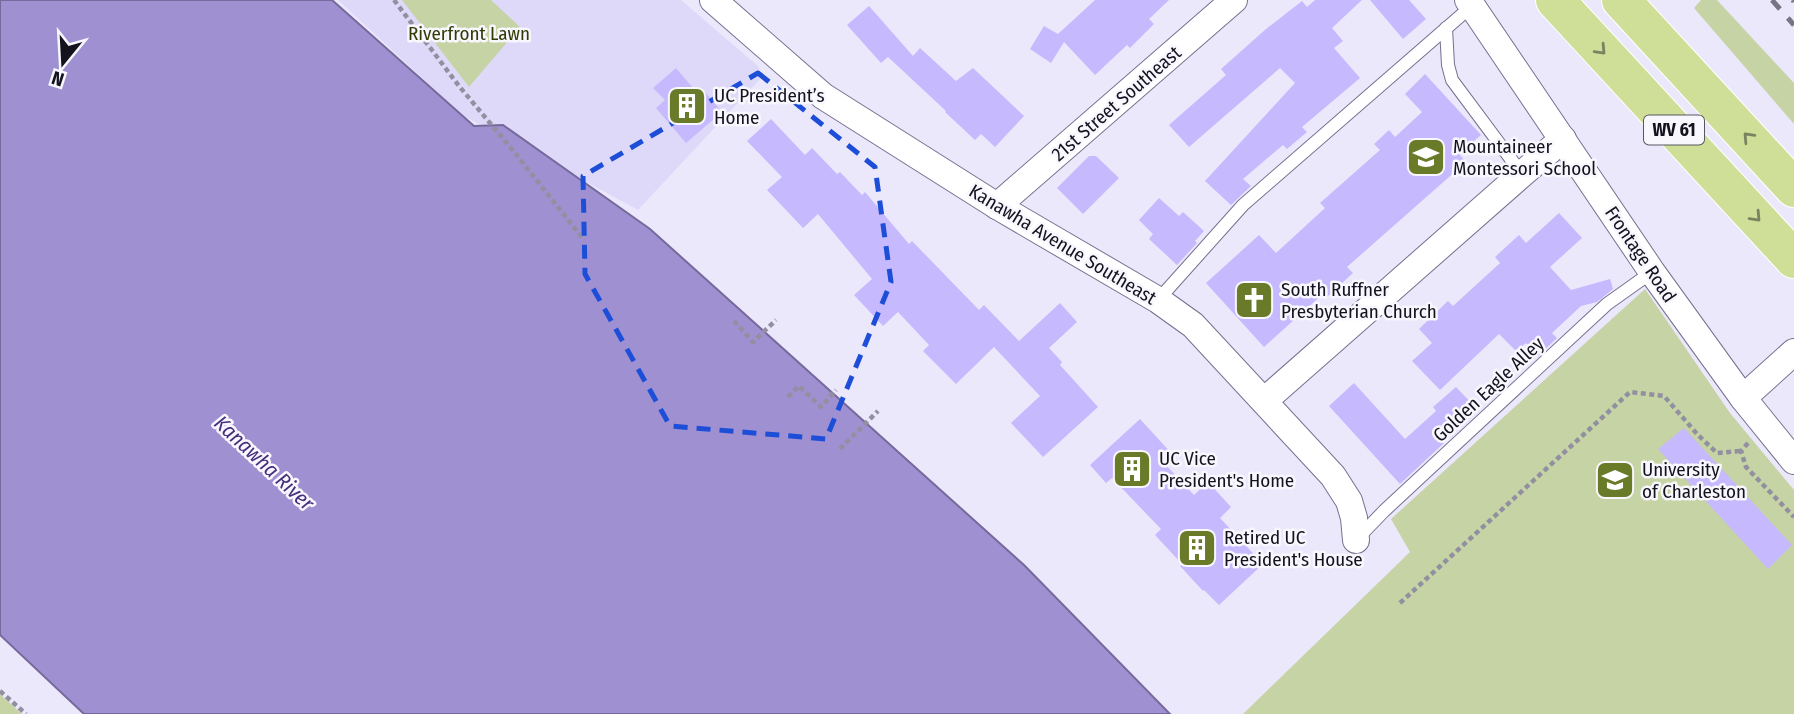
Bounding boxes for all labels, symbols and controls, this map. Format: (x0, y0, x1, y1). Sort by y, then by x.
park label: Riverfront Lawn (408, 22, 530, 45)
north arrow (28, 28, 98, 98)
street label: 21st Street Southeast (1047, 41, 1186, 166)
one-way arrow (1593, 42, 1606, 55)
text: N (49, 66, 67, 91)
place label: UC President’s Home (714, 84, 825, 129)
building icon: UC President’s Home (666, 85, 708, 127)
road number: WV 61 (1644, 116, 1704, 145)
one-way arrow (1743, 132, 1756, 145)
place label: Mountaineer Montessori School (1453, 135, 1596, 180)
school or university icon: Mountaineer Montessori School (1405, 136, 1447, 178)
street label: Kanawha Avenue Southeast (965, 179, 1161, 310)
street label: Frontage Road (1600, 202, 1681, 307)
one-way arrow (1747, 209, 1760, 222)
place label: South Ruffner Presbyterian Church (1281, 278, 1437, 323)
church icon: South Ruffner Presbyterian Church (1233, 279, 1275, 321)
street label: Golden Eagle Alley (1428, 332, 1549, 447)
water label: Kanawha River (209, 410, 320, 516)
place label: UC Vice President's Home (1159, 447, 1294, 492)
building icon: UC Vice President's Home (1111, 448, 1153, 490)
place label: University of Charleston (1642, 458, 1746, 503)
school or university icon: University of Charleston (1594, 459, 1636, 501)
place label: Retired UC President's House (1224, 526, 1363, 571)
building icon: Retired UC President's House (1176, 527, 1218, 569)

